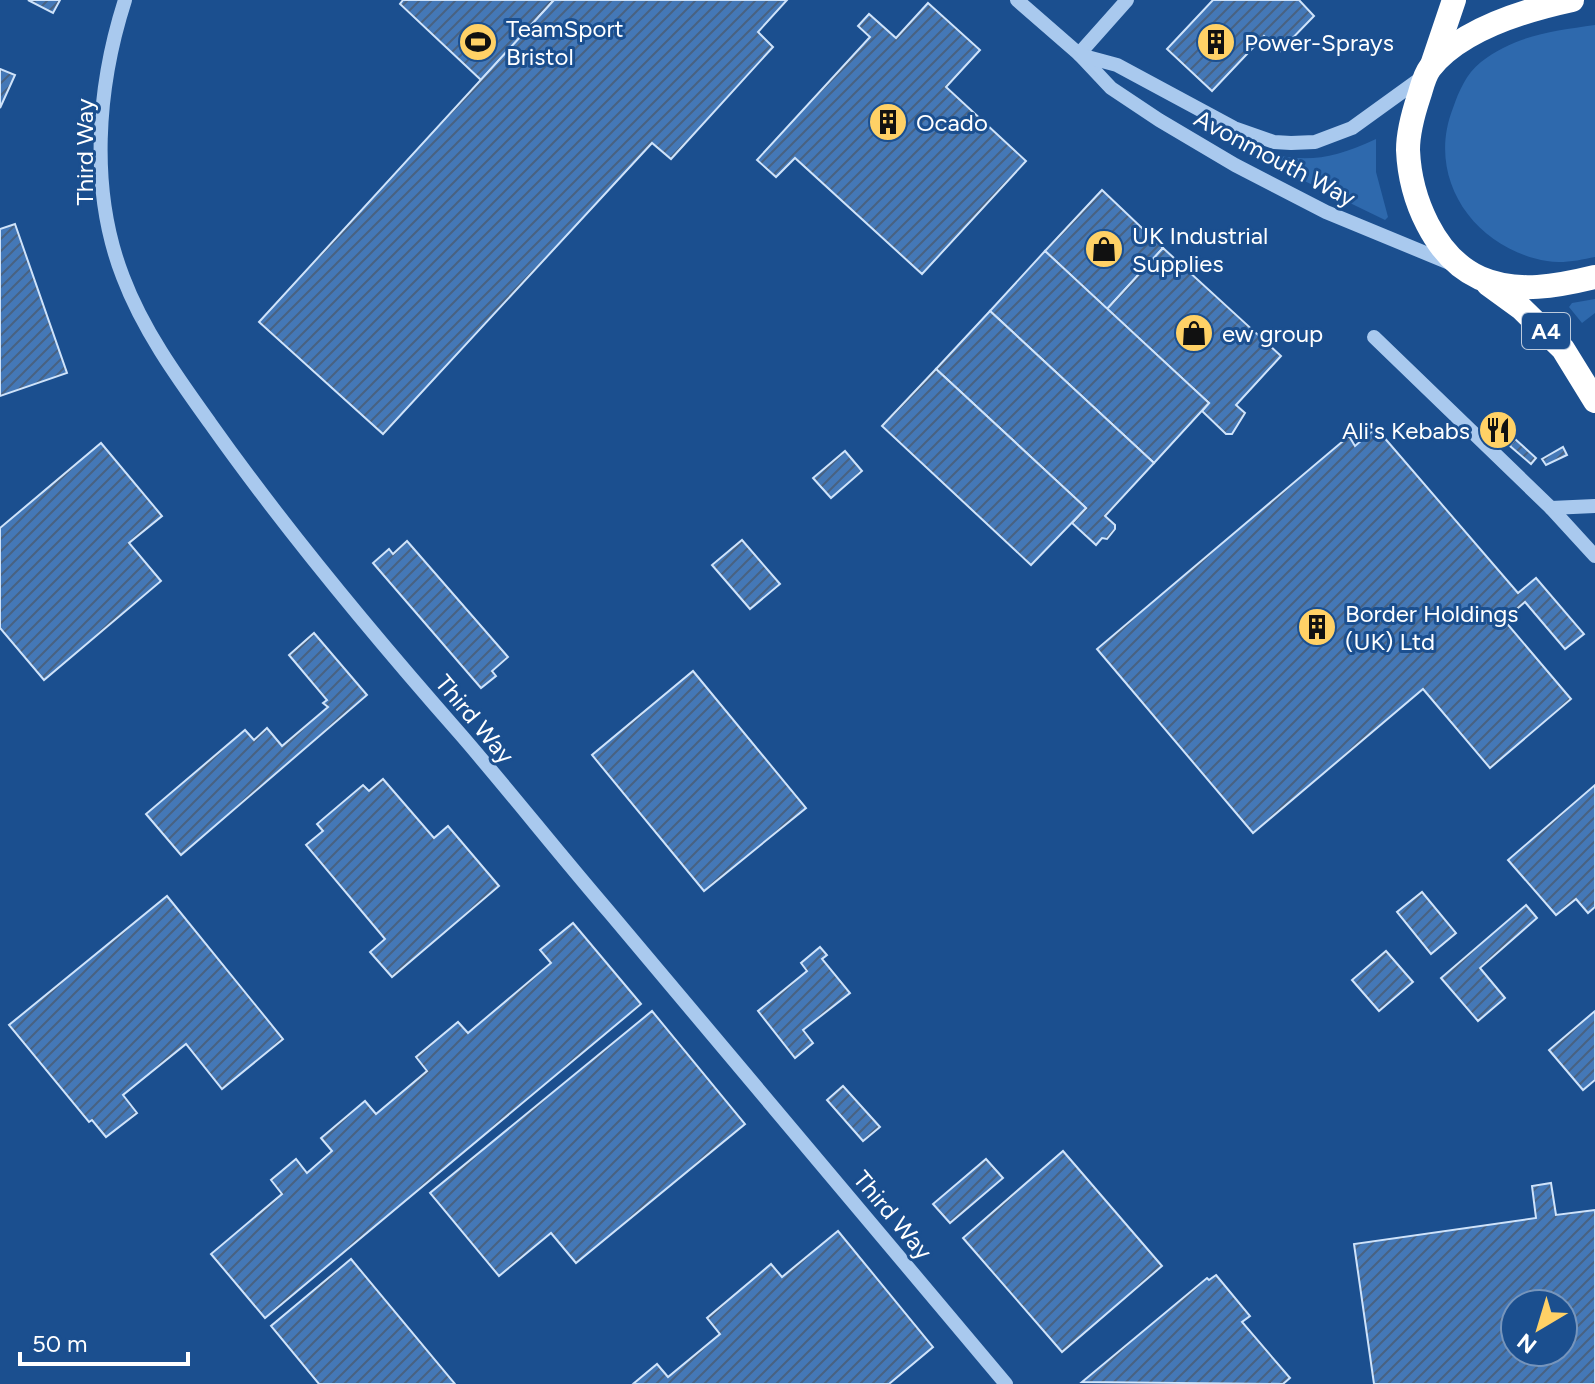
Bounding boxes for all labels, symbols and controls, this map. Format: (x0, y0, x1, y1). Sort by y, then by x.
place label: TeamSport Bristol (506, 14, 624, 71)
sports icon: TeamSport Bristol (457, 21, 499, 63)
building icon: Power-Sprays (1195, 21, 1237, 63)
place label: Power-Sprays (1244, 28, 1394, 57)
street label: Third Way (70, 98, 99, 206)
building icon: Ocado (867, 101, 909, 143)
street label: Avonmouth Way (1189, 103, 1361, 213)
place label: Ocado (916, 108, 988, 137)
place label: UK Industrial Supplies (1132, 221, 1268, 278)
shop icon: UK Industrial Supplies (1083, 228, 1125, 270)
shop icon: ew group (1173, 312, 1215, 354)
road number: A4 (1522, 313, 1570, 349)
place label: ew group (1222, 319, 1323, 348)
restaurant icon: Ali's Kebabs (1477, 409, 1519, 451)
place label: Ali's Kebabs (1342, 416, 1470, 445)
place label: Border Holdings (UK) Ltd (1345, 599, 1518, 656)
building icon: Border Holdings (UK) Ltd (1296, 606, 1338, 648)
street label: Third Way (429, 669, 521, 770)
street label: Third Way (847, 1165, 939, 1266)
north arrow (1499, 1288, 1579, 1368)
scale bar (20, 1316, 188, 1366)
text: N (1512, 1327, 1542, 1359)
text: 50 m (32, 1329, 88, 1358)

